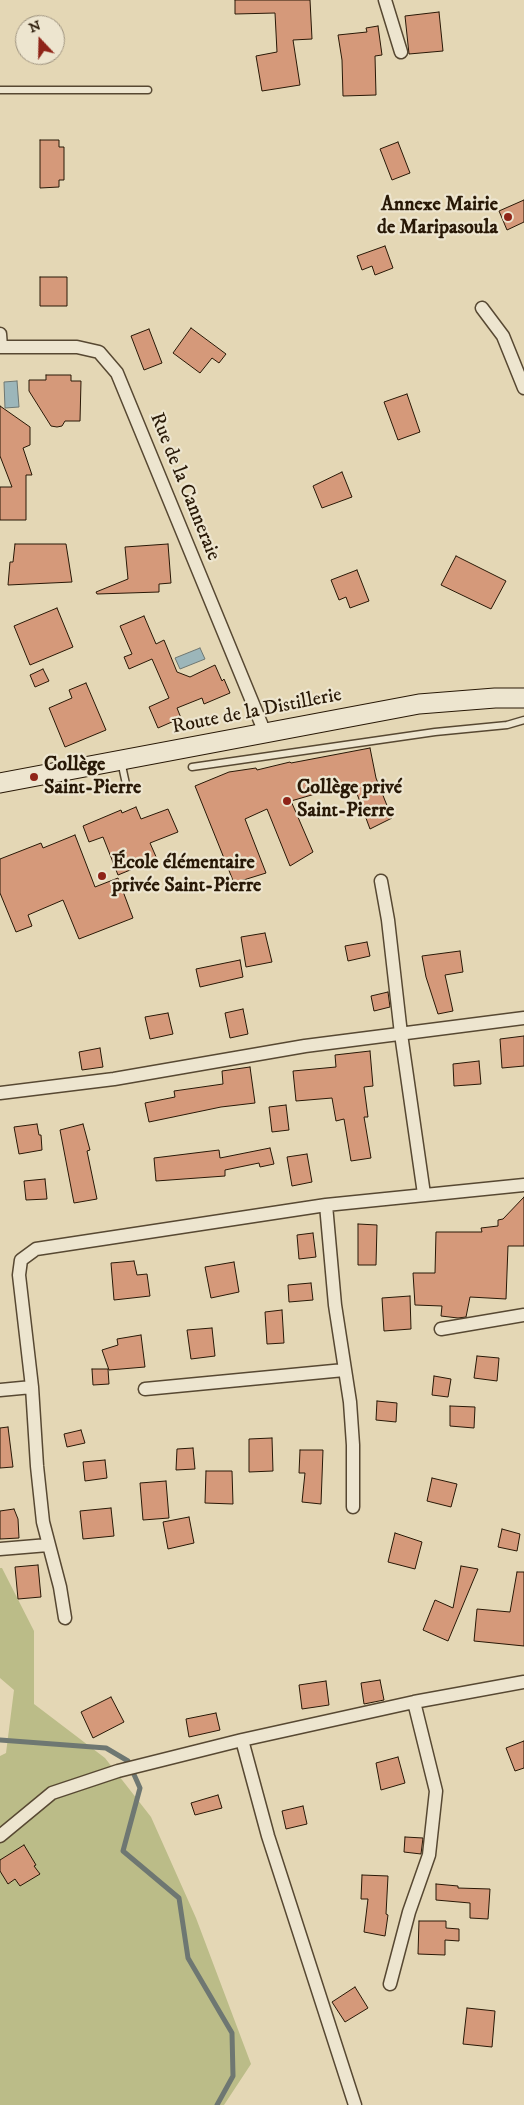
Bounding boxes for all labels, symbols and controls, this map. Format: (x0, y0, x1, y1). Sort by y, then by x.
north arrow (15, 15, 65, 65)
text: N (26, 16, 44, 37)
place label: Annexe Mairie de Maripasoula (377, 194, 498, 241)
marker: Annexe Mairie de Maripasoula (502, 211, 514, 223)
street label: Rue de la Canneraie (143, 410, 225, 564)
street label: Route de la Distillerie (170, 684, 344, 740)
place label: Collège Saint-Pierre (44, 754, 141, 801)
marker: Collège Saint-Pierre (28, 771, 40, 783)
place label: Collège privé Saint-Pierre (297, 777, 402, 824)
marker: Collège privé Saint-Pierre (281, 795, 293, 807)
place label: École élémentaire privée Saint-Pierre (112, 852, 261, 899)
marker: École élémentaire privée Saint-Pierre (96, 870, 108, 882)

